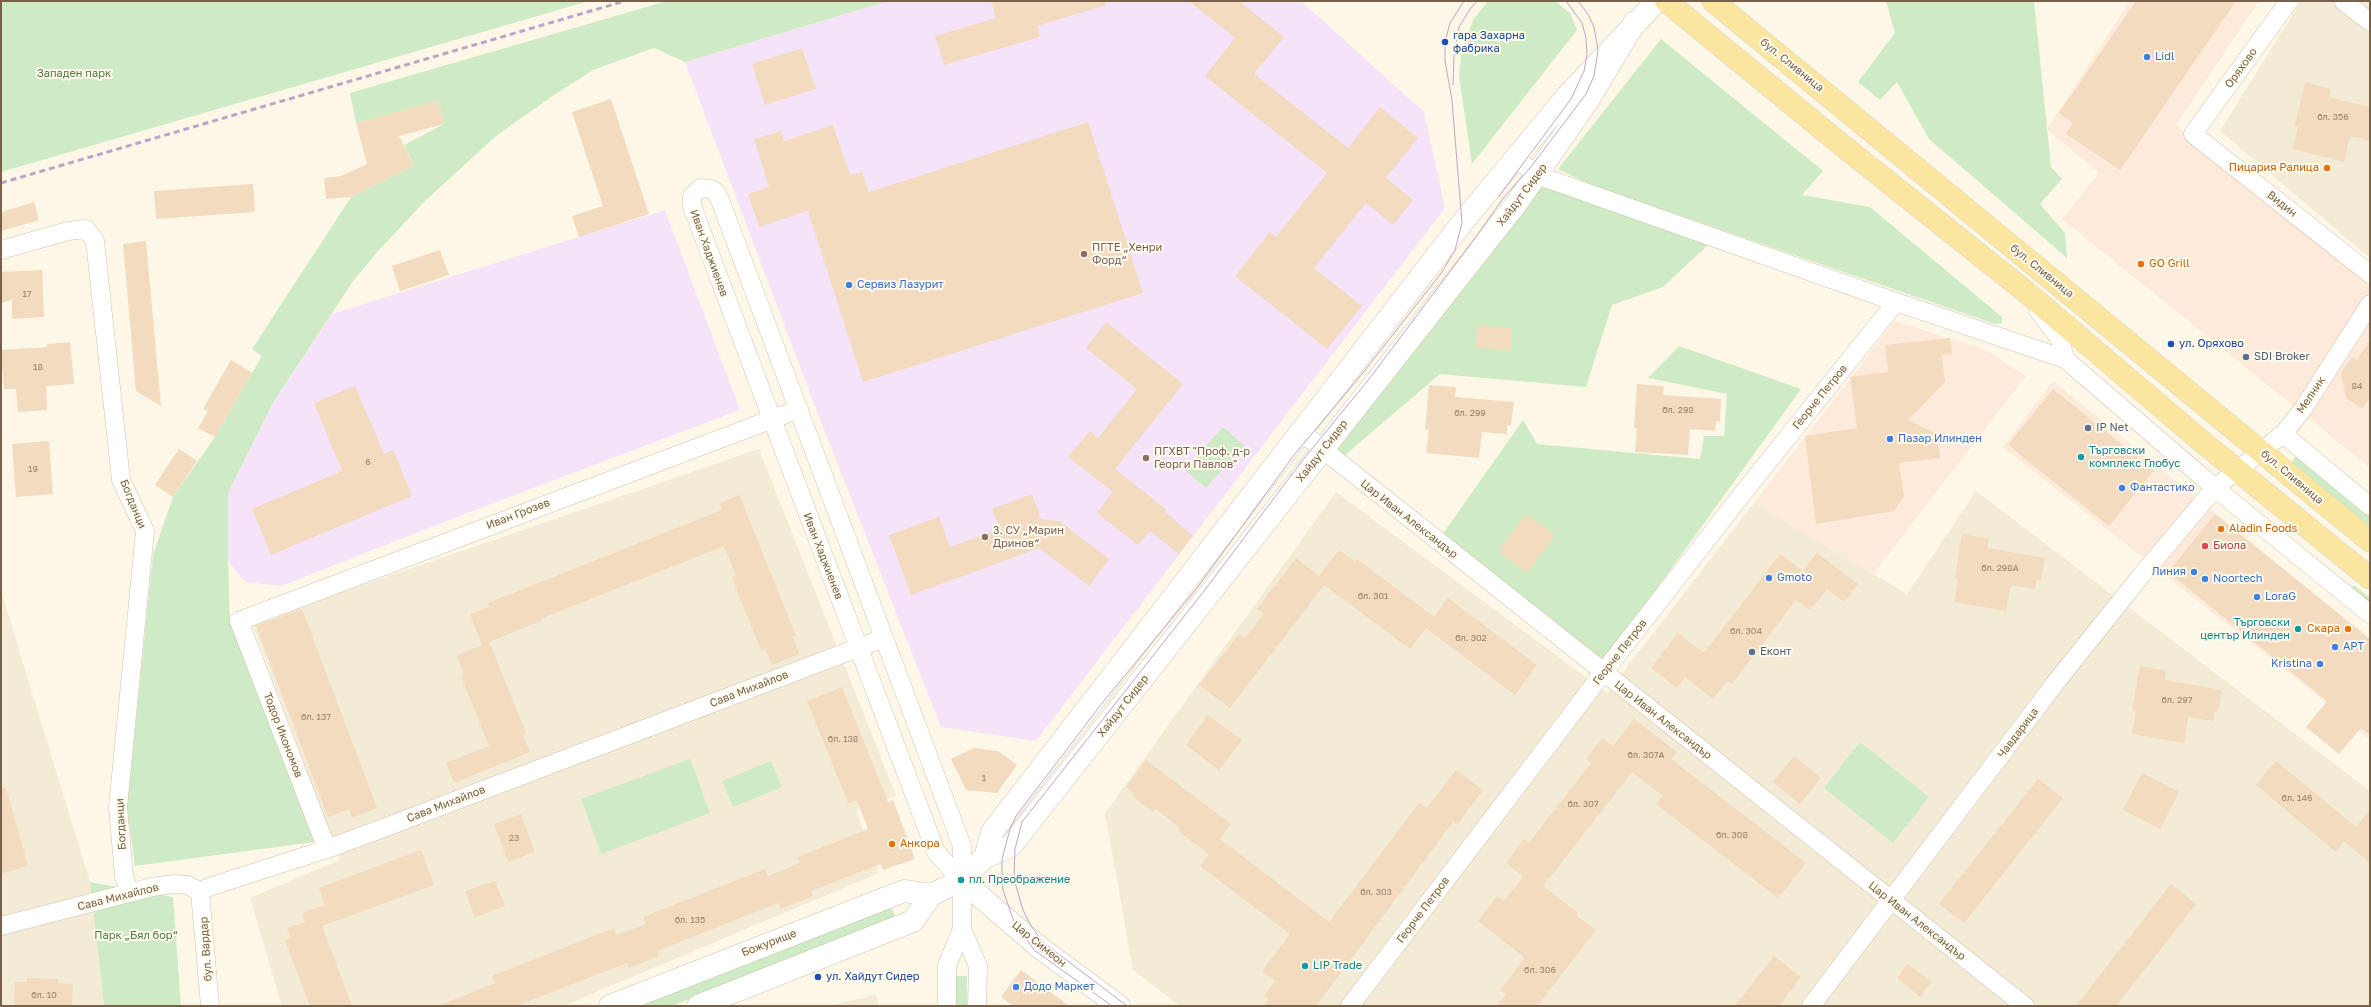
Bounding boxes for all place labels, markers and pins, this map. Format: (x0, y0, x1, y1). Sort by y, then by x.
place label: гара Захарна фабрика (1453, 29, 1525, 55)
marker: гара Захарна фабрика (1440, 37, 1450, 47)
place label: Lidl (2155, 50, 2175, 64)
marker: Lidl (2142, 52, 2152, 62)
place label: Пицария Ралица (2229, 161, 2319, 175)
marker: Пицария Ралица (2322, 163, 2332, 173)
place label: ПГТЕ „Хенри Форд“ (1092, 241, 1162, 267)
marker: ПГТЕ „Хенри Форд“ (1079, 249, 1089, 259)
place label: GO Grill (2149, 257, 2190, 271)
marker: GO Grill (2136, 259, 2146, 269)
place label: Сервиз Лазурит (857, 278, 944, 292)
marker: Сервиз Лазурит (844, 280, 854, 290)
place label: ул. Оряхово (2179, 337, 2244, 351)
marker: ул. Оряхово (2166, 339, 2176, 349)
place label: SDI Broker (2254, 350, 2310, 364)
marker: SDI Broker (2241, 352, 2251, 362)
place label: IP Net (2096, 421, 2129, 435)
marker: IP Net (2083, 423, 2093, 433)
place label: Пазар Илинден (1898, 432, 1982, 446)
marker: Пазар Илинден (1885, 434, 1895, 444)
place label: Търговски комплекс Глобус (2089, 444, 2180, 470)
place label: ПГХВТ "Проф. д-р Георги Павлов" (1154, 445, 1250, 471)
marker: Търговски комплекс Глобус (2076, 452, 2086, 462)
marker: ПГХВТ "Проф. д-р Георги Павлов" (1141, 453, 1151, 463)
place label: Фантастико (2130, 481, 2195, 495)
marker: Фантастико (2117, 483, 2127, 493)
place label: Aladin Foods (2229, 522, 2297, 536)
place label: 3. СУ „Марин Дринов“ (993, 524, 1064, 550)
marker: Aladin Foods (2216, 524, 2226, 534)
marker: 3. СУ „Марин Дринов“ (980, 532, 990, 542)
place label: Биола (2213, 539, 2246, 553)
marker: Биола (2200, 541, 2210, 551)
place label: Линия (2152, 565, 2186, 579)
marker: Линия (2189, 567, 2199, 577)
place label: Gmoto (1777, 571, 1812, 585)
place label: Noortech (2213, 572, 2263, 586)
marker: Gmoto (1764, 573, 1774, 583)
marker: Noortech (2200, 574, 2210, 584)
place label: LoraG (2265, 590, 2296, 604)
marker: LoraG (2252, 592, 2262, 602)
place label: Търговски център Илинден (2200, 616, 2290, 642)
place label: Скара (2307, 622, 2340, 636)
marker: Търговски център Илинден (2293, 624, 2303, 634)
marker: Скара (2343, 624, 2353, 634)
place label: АРТ (2343, 640, 2364, 654)
marker: АРТ (2330, 642, 2340, 652)
place label: Еконт (1760, 645, 1792, 659)
marker: Еконт (1747, 647, 1757, 657)
place label: Kristina (2271, 657, 2312, 671)
marker: Kristina (2315, 659, 2325, 669)
place label: Анкора (900, 837, 940, 851)
marker: Анкора (887, 839, 897, 849)
place label: пл. Преображение (969, 873, 1070, 887)
marker: пл. Преображение (956, 875, 966, 885)
place label: LIP Trade (1313, 959, 1362, 973)
marker: LIP Trade (1300, 961, 1310, 971)
place label: ул. Хайдут Сидер (826, 970, 920, 984)
marker: ул. Хайдут Сидер (813, 972, 823, 982)
place label: Додо Маркет (1024, 980, 1095, 994)
marker: Додо Маркет (1011, 982, 1021, 992)

